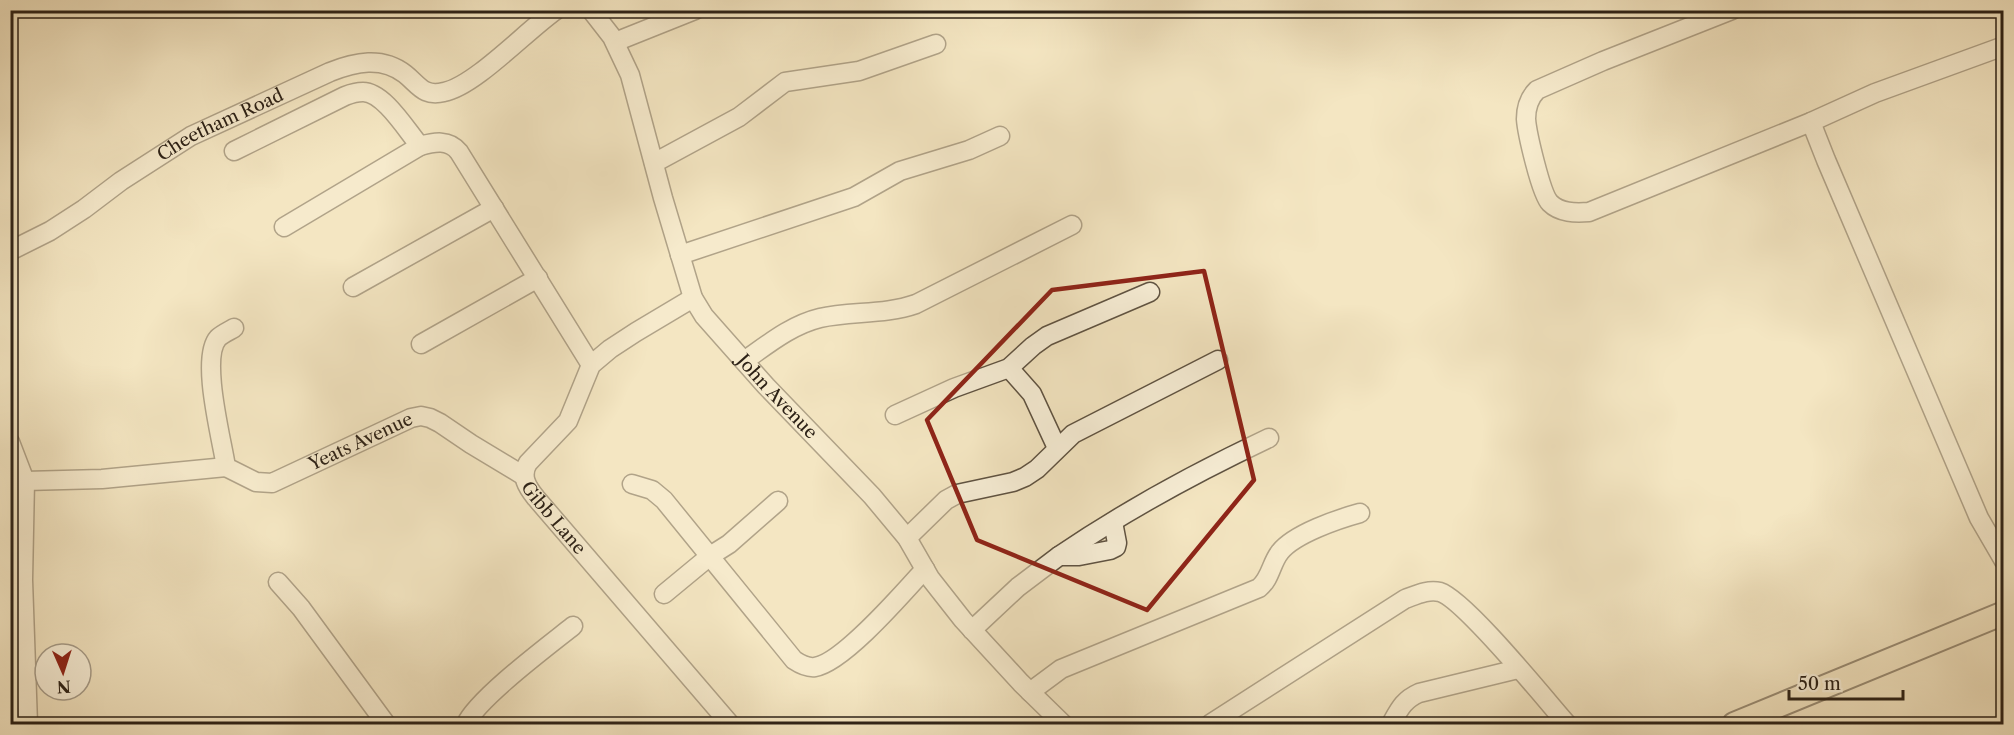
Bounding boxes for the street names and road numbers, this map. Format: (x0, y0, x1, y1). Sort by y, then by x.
street label: Cheetham Road (153, 84, 287, 166)
street label: John Avenue (730, 348, 822, 444)
street label: Yeats Avenue (304, 408, 416, 476)
street label: Gibb Lane (516, 477, 591, 559)

